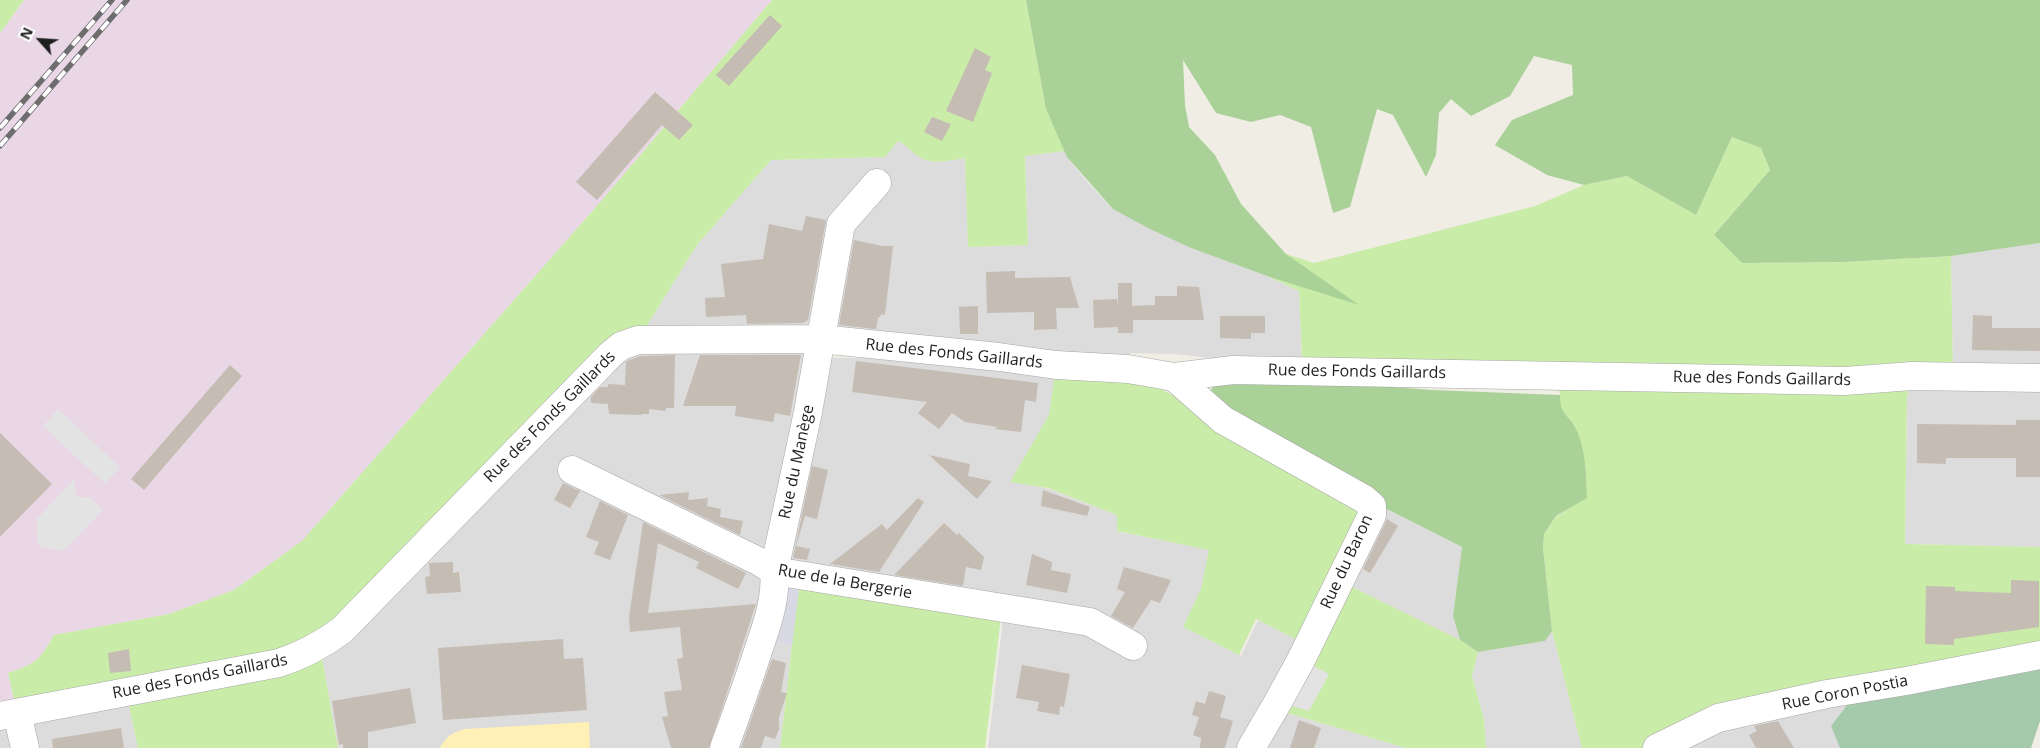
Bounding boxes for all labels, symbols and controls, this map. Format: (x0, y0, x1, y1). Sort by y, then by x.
north arrow (15, 15, 65, 65)
text: N (15, 24, 37, 42)
street label: Rue des Fonds Gaillards (864, 335, 1044, 373)
street label: Rue des Fonds Gaillards (480, 347, 620, 487)
street label: Rue des Fonds Gaillards (1268, 361, 1446, 383)
street label: Rue des Fonds Gaillards (1673, 368, 1851, 390)
street label: Rue du Manège (776, 403, 818, 521)
street label: Rue du Baron (1317, 512, 1377, 612)
street label: Rue de la Bergerie (776, 561, 914, 603)
street label: Rue des Fonds Gaillards (111, 651, 289, 703)
street label: Rue Coron Postia (1780, 671, 1910, 715)

